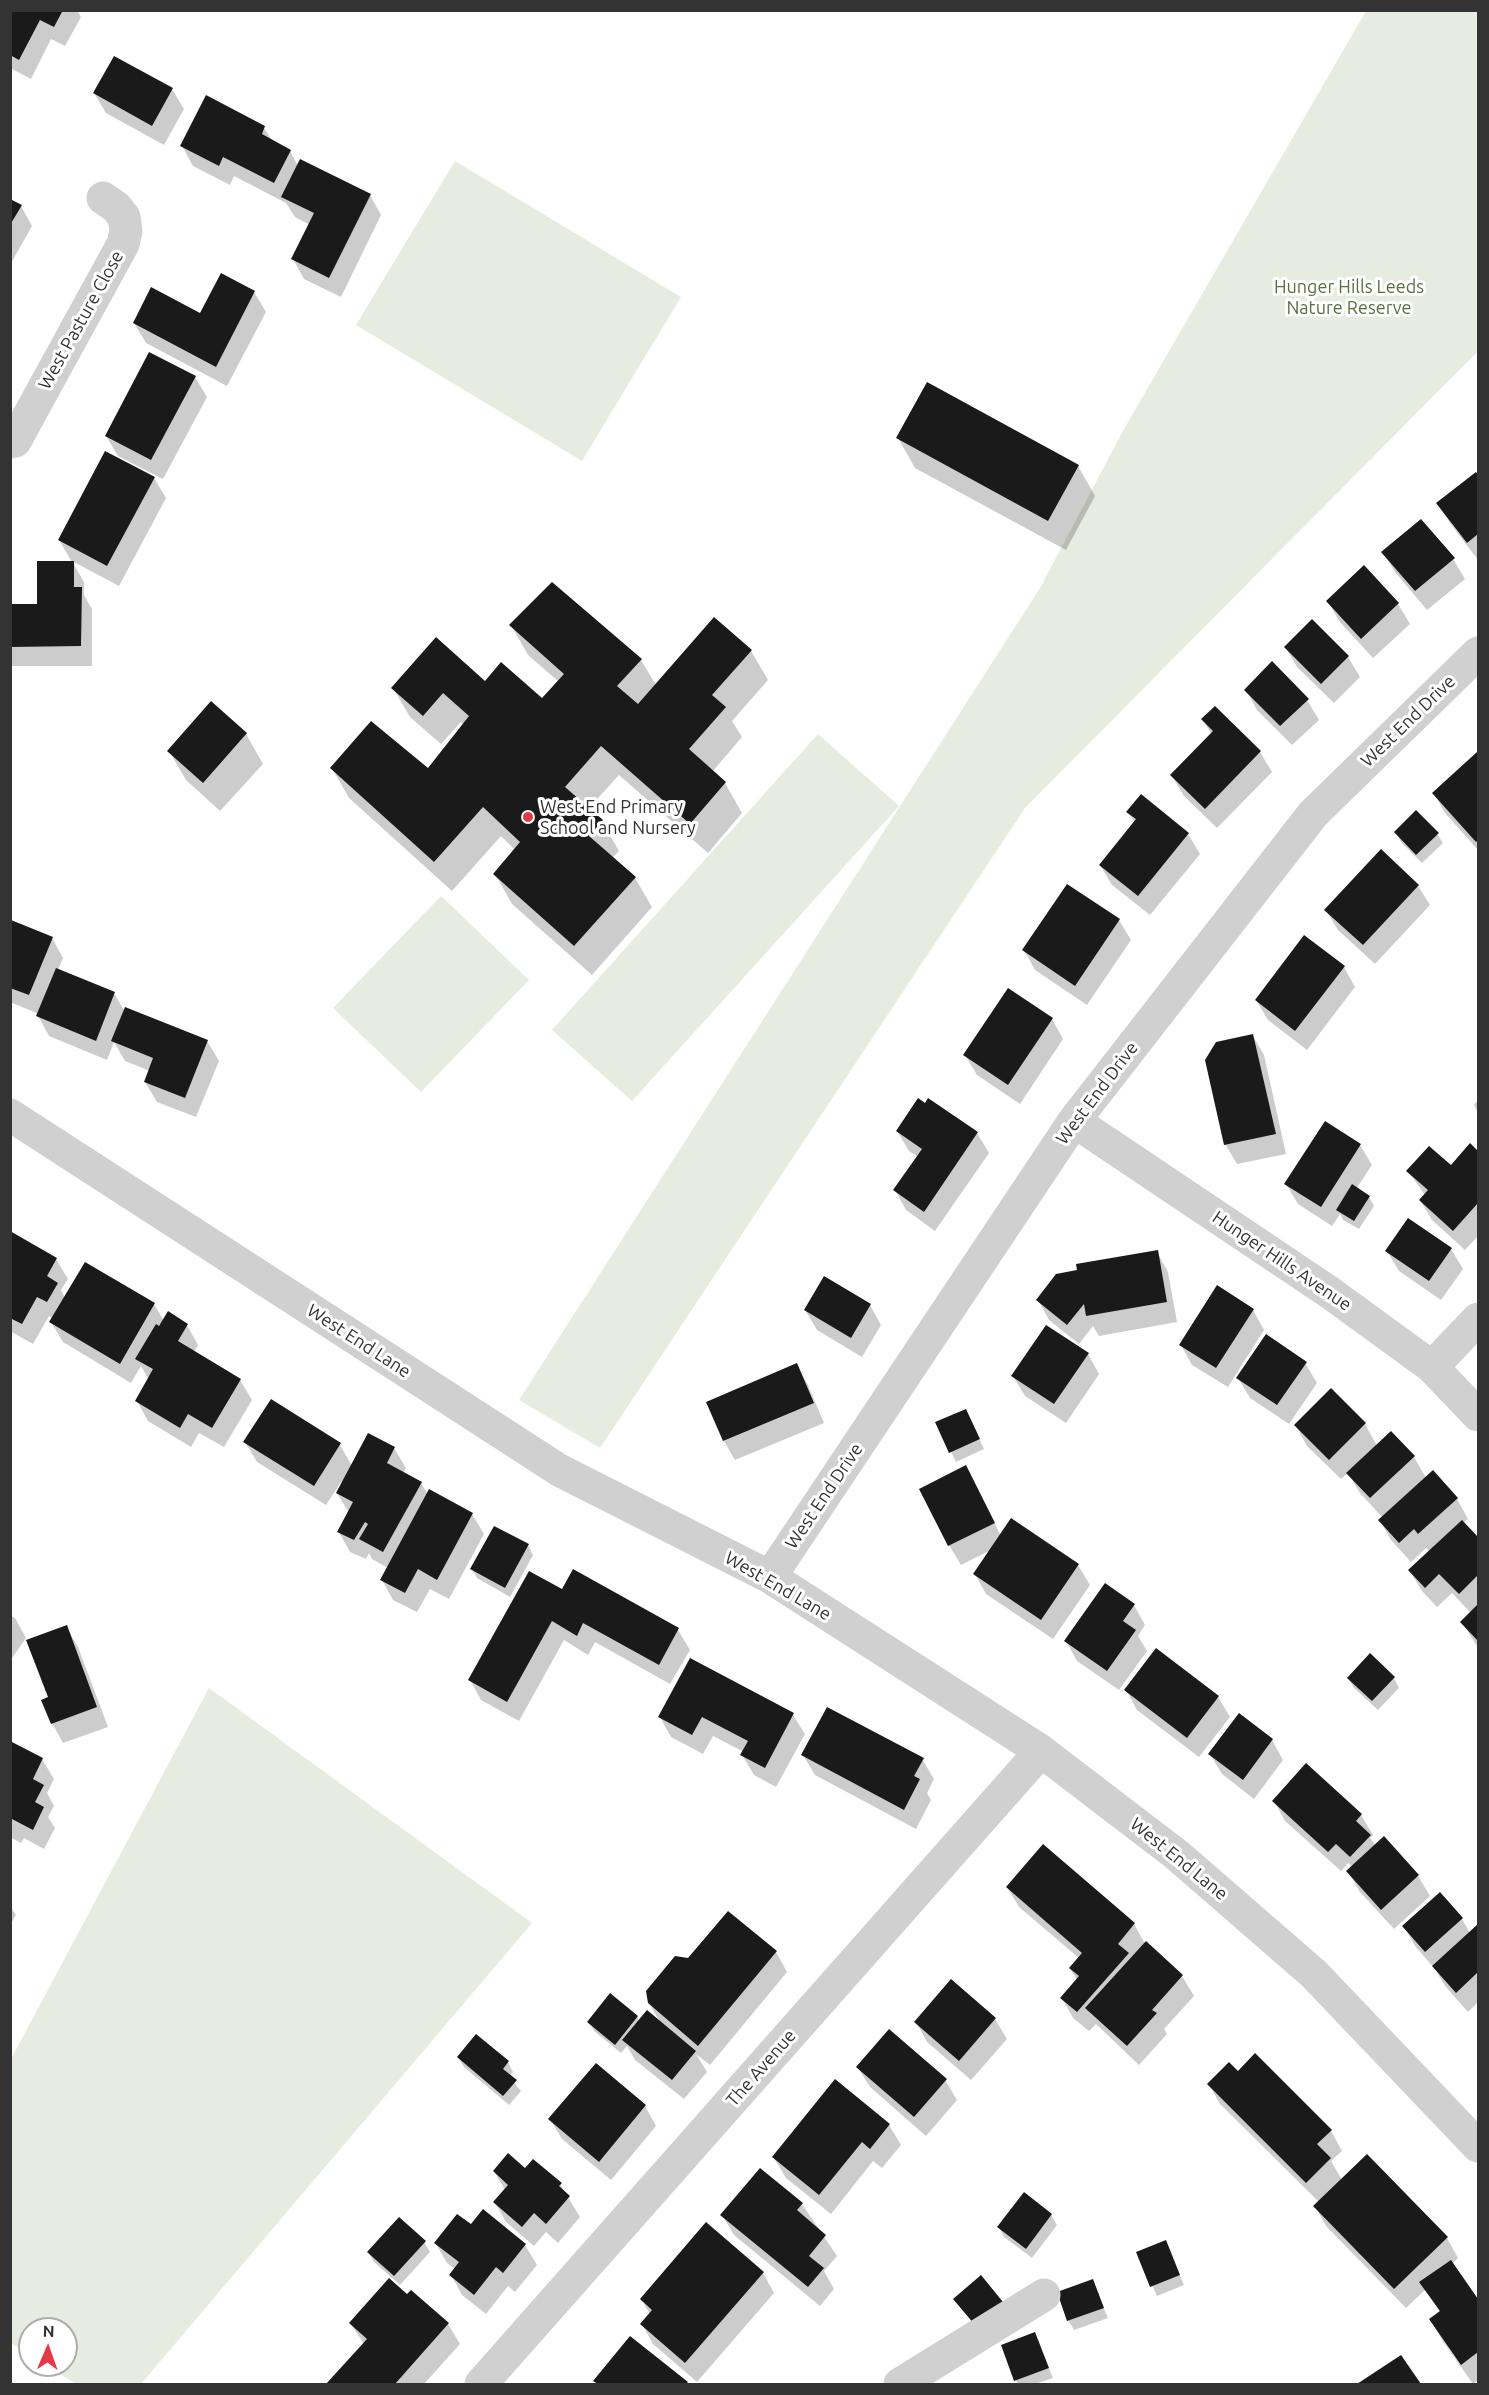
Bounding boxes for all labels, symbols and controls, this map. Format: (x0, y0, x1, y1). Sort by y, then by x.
street label: West Pasture Close (34, 247, 128, 393)
park label: Hunger Hills Leeds Nature Reserve (1274, 276, 1424, 318)
street label: West End Drive (1356, 671, 1460, 771)
place label: West End Primary School and Nursery (540, 796, 696, 838)
marker: West End Primary School and Nursery (521, 810, 535, 824)
street label: West End Drive (1051, 1037, 1143, 1149)
street label: Hunger Hills Avenue (1208, 1206, 1356, 1316)
street label: West End Lane (303, 1300, 415, 1382)
street label: West End Drive (781, 1439, 867, 1553)
street label: West End Lane (721, 1547, 835, 1625)
street label: West End Lane (1126, 1813, 1232, 1905)
street label: The Avenue (722, 2025, 800, 2111)
north arrow (18, 2317, 78, 2377)
text: N (42, 2322, 55, 2340)

